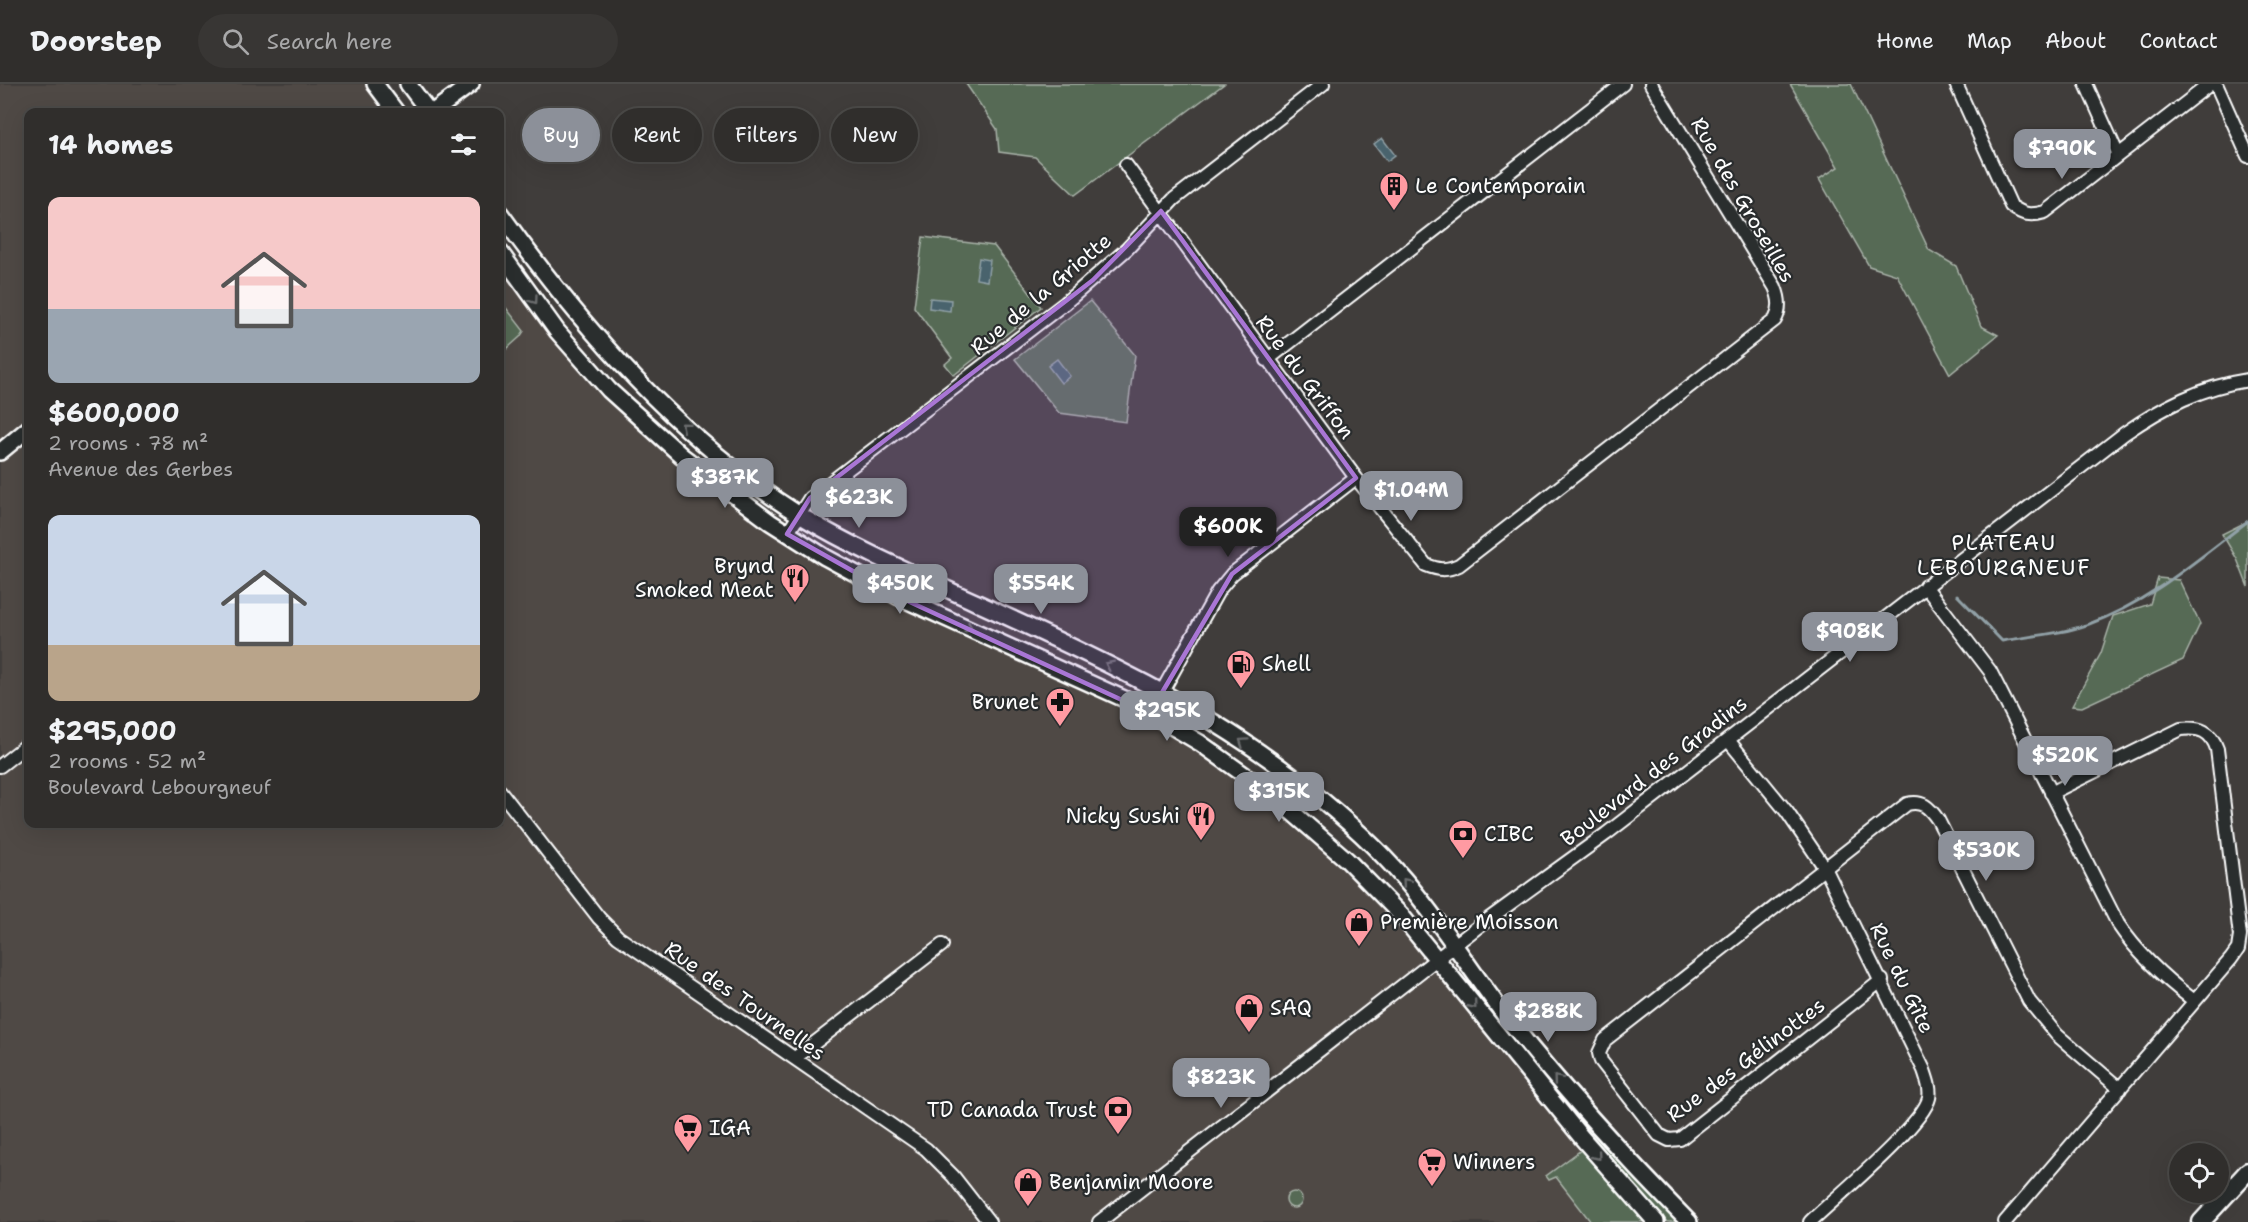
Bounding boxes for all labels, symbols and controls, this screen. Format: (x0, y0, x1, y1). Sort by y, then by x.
search box (198, 14, 618, 68)
text: Doorstep (30, 22, 162, 60)
icon: search (219, 25, 252, 58)
text: Search here (267, 27, 393, 56)
text: Home (1876, 27, 1934, 55)
text: Map (1967, 27, 2012, 55)
text: About (2045, 27, 2106, 55)
text: Contact (2139, 27, 2218, 55)
chip: Buy (522, 108, 600, 162)
chip: Rent (612, 108, 702, 162)
chip: Filters (714, 108, 819, 162)
chip: New (831, 108, 918, 162)
street label: Rue des Groseilles (1684, 112, 1802, 288)
text: 14 homes (48, 127, 174, 162)
icon: filters (447, 128, 480, 161)
pin: $790K (2020, 129, 2104, 180)
text: $790K (2028, 135, 2096, 161)
building icon: Le Contemporain (1378, 170, 1410, 212)
place label: Le Contemporain (1415, 172, 1586, 200)
street label: Rue de la Griotte (965, 227, 1117, 361)
icon: home (210, 236, 318, 344)
one-way arrow (527, 293, 538, 304)
street label: Rue du Griffon (1249, 309, 1361, 445)
text: $600,000 (48, 395, 180, 430)
one-way arrow (681, 423, 692, 434)
text: 2 rooms · 78 m² (48, 430, 208, 456)
text: Avenue des Gerbes (48, 456, 233, 482)
pin: $387K (683, 458, 767, 509)
text: $387K (691, 464, 759, 490)
pin: $1.04M (1362, 471, 1460, 522)
text: $1.04M (1374, 477, 1448, 503)
pin: $623K (817, 478, 901, 529)
text: $623K (825, 484, 893, 510)
pin: $600K (1186, 507, 1270, 558)
text: $600K (1193, 513, 1263, 539)
district label: PLATEAU LEBOURGNEUF (1917, 528, 2091, 582)
place label: Brynd Smoked Meat (635, 552, 774, 604)
icon: home (210, 554, 318, 662)
restaurant icon: Brynd Smoked Meat (779, 562, 811, 604)
pin: $450K (858, 564, 942, 615)
pin: $554K (999, 564, 1083, 615)
text: $450K (866, 570, 934, 596)
text: $554K (1008, 570, 1074, 596)
pin: $908K (1808, 612, 1892, 663)
text: $908K (1816, 618, 1884, 644)
one-way arrow (963, 620, 974, 632)
fuel station icon: Shell (1225, 648, 1257, 690)
place label: Shell (1262, 650, 1311, 678)
one-way arrow (1105, 661, 1116, 673)
pharmacy icon: Brunet (1044, 686, 1076, 728)
place label: Brunet (972, 688, 1039, 716)
street label: Boulevard des Gradins (1555, 689, 1753, 853)
pin: $295K (1125, 691, 1209, 742)
text: $295K (1134, 697, 1200, 723)
text: $295,000 (48, 713, 177, 748)
pin: $520K (2023, 736, 2107, 787)
one-way arrow (1239, 738, 1250, 749)
text: $520K (2032, 742, 2098, 768)
text: 2 rooms · 52 m² (48, 748, 206, 774)
pin: $315K (1237, 772, 1321, 823)
text: Boulevard Lebourgneuf (48, 774, 271, 800)
text: $315K (1248, 778, 1310, 804)
restaurant icon: Nicky Sushi (1185, 800, 1217, 842)
place label: Nicky Sushi (1065, 802, 1180, 830)
bank icon: CIBC (1447, 818, 1479, 860)
place label: CIBC (1484, 820, 1534, 848)
pin: $530K (1944, 831, 2028, 882)
text: $530K (1952, 837, 2020, 863)
one-way arrow (1403, 878, 1414, 889)
shop icon: Première Moisson (1343, 906, 1375, 948)
place label: Première Moisson (1380, 908, 1559, 936)
street label: Rue du Gîte (1863, 918, 1941, 1038)
street label: Rue des Tournelles (659, 935, 831, 1067)
street label: Rue des Gélinottes (1661, 991, 1831, 1129)
shop icon: SAQ (1233, 992, 1265, 1034)
pin: $288K (1506, 992, 1590, 1043)
place label: SAQ (1270, 994, 1312, 1022)
one-way arrow (1466, 998, 1477, 1009)
text: $288K (1514, 998, 1582, 1024)
pin: $823K (1179, 1058, 1263, 1109)
text: $823K (1187, 1064, 1255, 1090)
one-way arrow (1553, 1075, 1564, 1086)
bank icon: TD Canada Trust (1102, 1094, 1134, 1136)
place label: TD Canada Trust (927, 1096, 1097, 1124)
supermarket icon: IGA (672, 1112, 704, 1154)
place label: IGA (709, 1114, 751, 1142)
map controls (2169, 1143, 2229, 1203)
button: locate (2169, 1143, 2229, 1203)
supermarket icon: Winners (1416, 1146, 1448, 1188)
place label: Winners (1453, 1148, 1535, 1176)
one-way arrow (1590, 1149, 1601, 1160)
shop icon: Benjamin Moore (1012, 1166, 1044, 1208)
place label: Benjamin Moore (1049, 1168, 1214, 1196)

